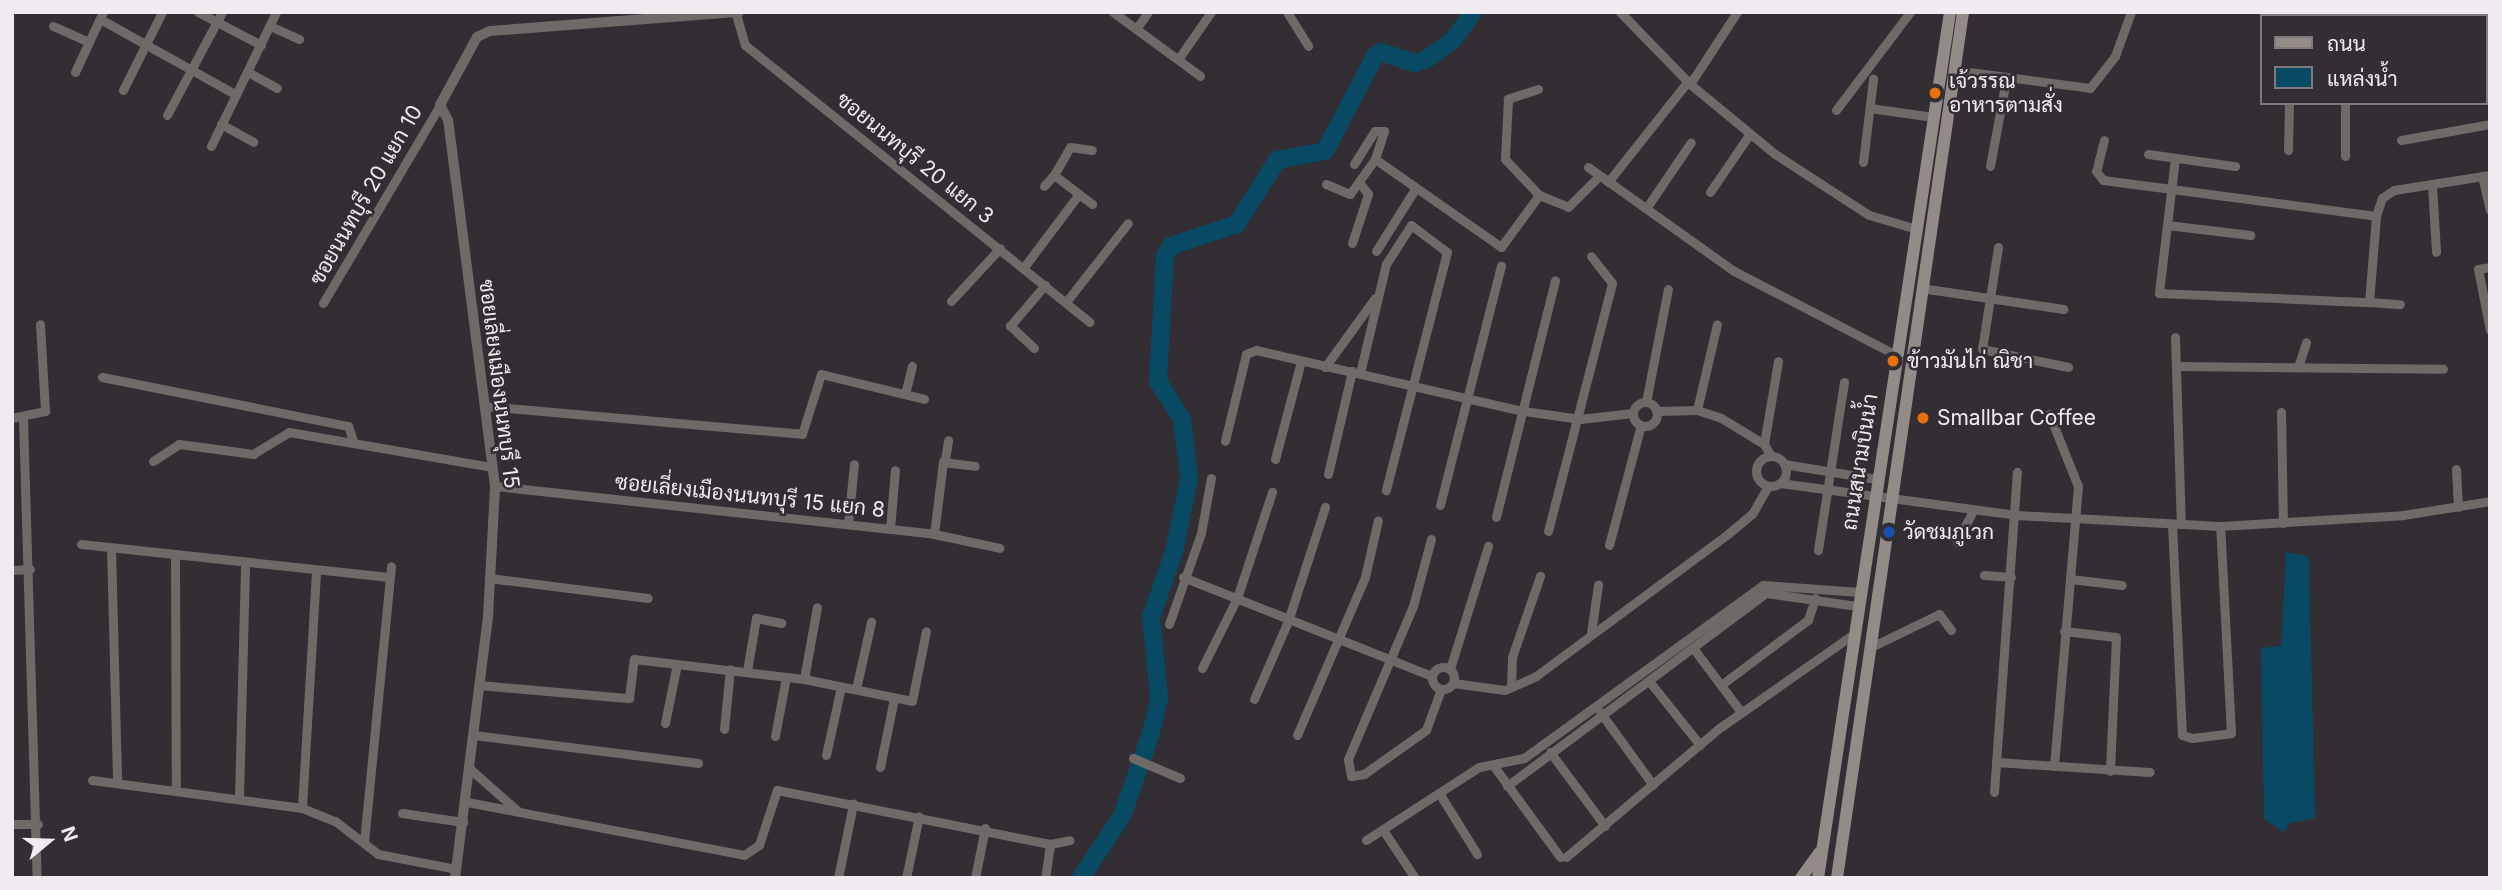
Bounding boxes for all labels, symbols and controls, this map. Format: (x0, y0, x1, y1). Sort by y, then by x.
legend (2260, 14, 2488, 105)
text: ถนน (2327, 31, 2366, 56)
text: แหล่งน้ำ (2327, 66, 2398, 91)
place label: เจ้วรรณ อาหารตามสั่ง (1949, 68, 2063, 118)
marker: เจ้วรรณ อาหารตามสั่ง (1927, 85, 1943, 101)
street label: ซอยนนทบุรี 20 แยก 3 (831, 87, 999, 229)
street label: ซอยนนทบุรี 20 แยก 10 (304, 101, 428, 289)
street label: ซอยเลี่ยงเมืองนนทบุรี 15 (474, 278, 524, 490)
place label: ข้าวมันไก่ ณิชา (1907, 348, 2033, 374)
marker: ข้าวมันไก่ ณิชา (1885, 353, 1901, 369)
street label: ถนนสนามบินน้ำ (1837, 392, 1883, 532)
place label: Smallbar Coffee (1937, 405, 2096, 431)
marker: Smallbar Coffee (1915, 410, 1931, 426)
street label: ซอยเลี่ยงเมืองนนทบุรี 15 แยก 8 (614, 469, 886, 523)
place label: วัดชมภูเวก (1903, 519, 1994, 545)
marker: วัดชมภูเวก (1881, 524, 1897, 540)
north arrow (14, 806, 84, 876)
text: N (56, 823, 83, 845)

